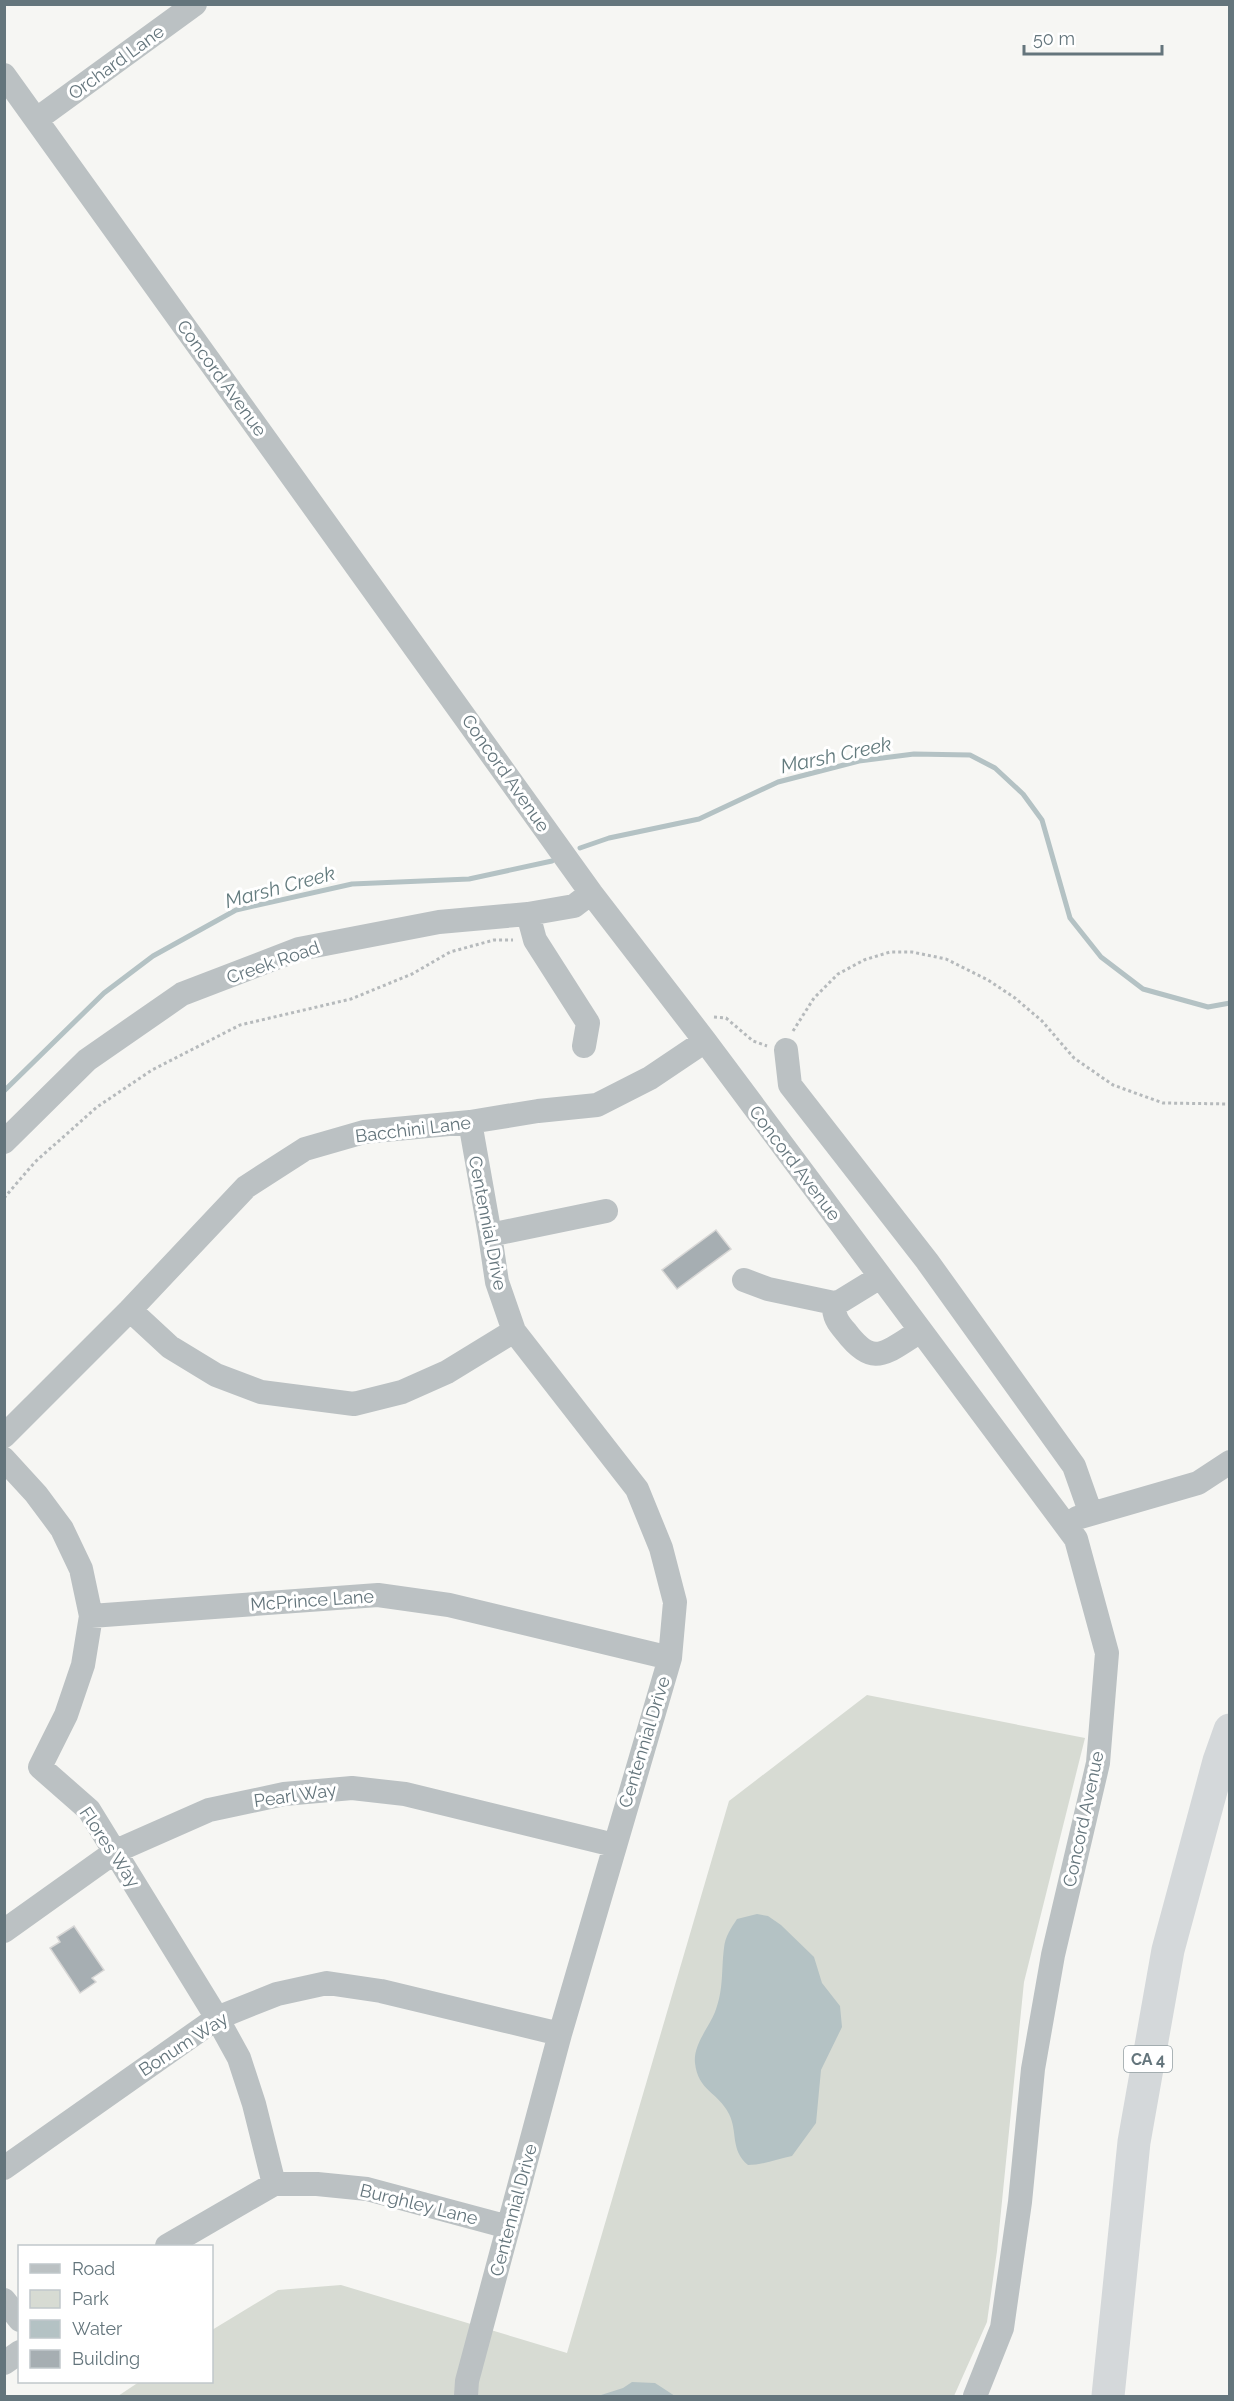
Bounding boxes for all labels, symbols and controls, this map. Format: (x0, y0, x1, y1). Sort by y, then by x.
scale bar (1024, 18, 1162, 56)
street label: Orchard Lane (64, 20, 168, 104)
text: 50 m (1033, 28, 1075, 49)
street label: Concord Avenue (173, 316, 271, 441)
street label: Concord Avenue (458, 710, 555, 836)
water label: Marsh Creek (778, 731, 894, 778)
water label: Marsh Creek (222, 861, 338, 913)
street label: Creek Road (224, 936, 322, 988)
street label: Concord Avenue (745, 1101, 845, 1225)
street label: Bacchini Lane (354, 1111, 472, 1147)
street label: Centennial Drive (465, 1154, 511, 1292)
street label: McPrince Lane (250, 1585, 375, 1615)
street label: Centennial Drive (614, 1673, 674, 1810)
street label: Concord Avenue (1058, 1749, 1108, 1889)
street label: Pearl Way (252, 1779, 338, 1811)
street label: Flores Way (75, 1803, 145, 1891)
street label: Bonum Way (135, 2007, 232, 2080)
road number: CA 4 (1124, 2046, 1172, 2072)
street label: Centennial Drive (485, 2141, 541, 2279)
street label: Burghley Lane (358, 2179, 481, 2229)
legend (18, 2245, 213, 2383)
text: Road (72, 2258, 115, 2279)
text: Park (72, 2288, 109, 2309)
text: Water (72, 2318, 123, 2339)
text: Building (72, 2348, 140, 2369)

